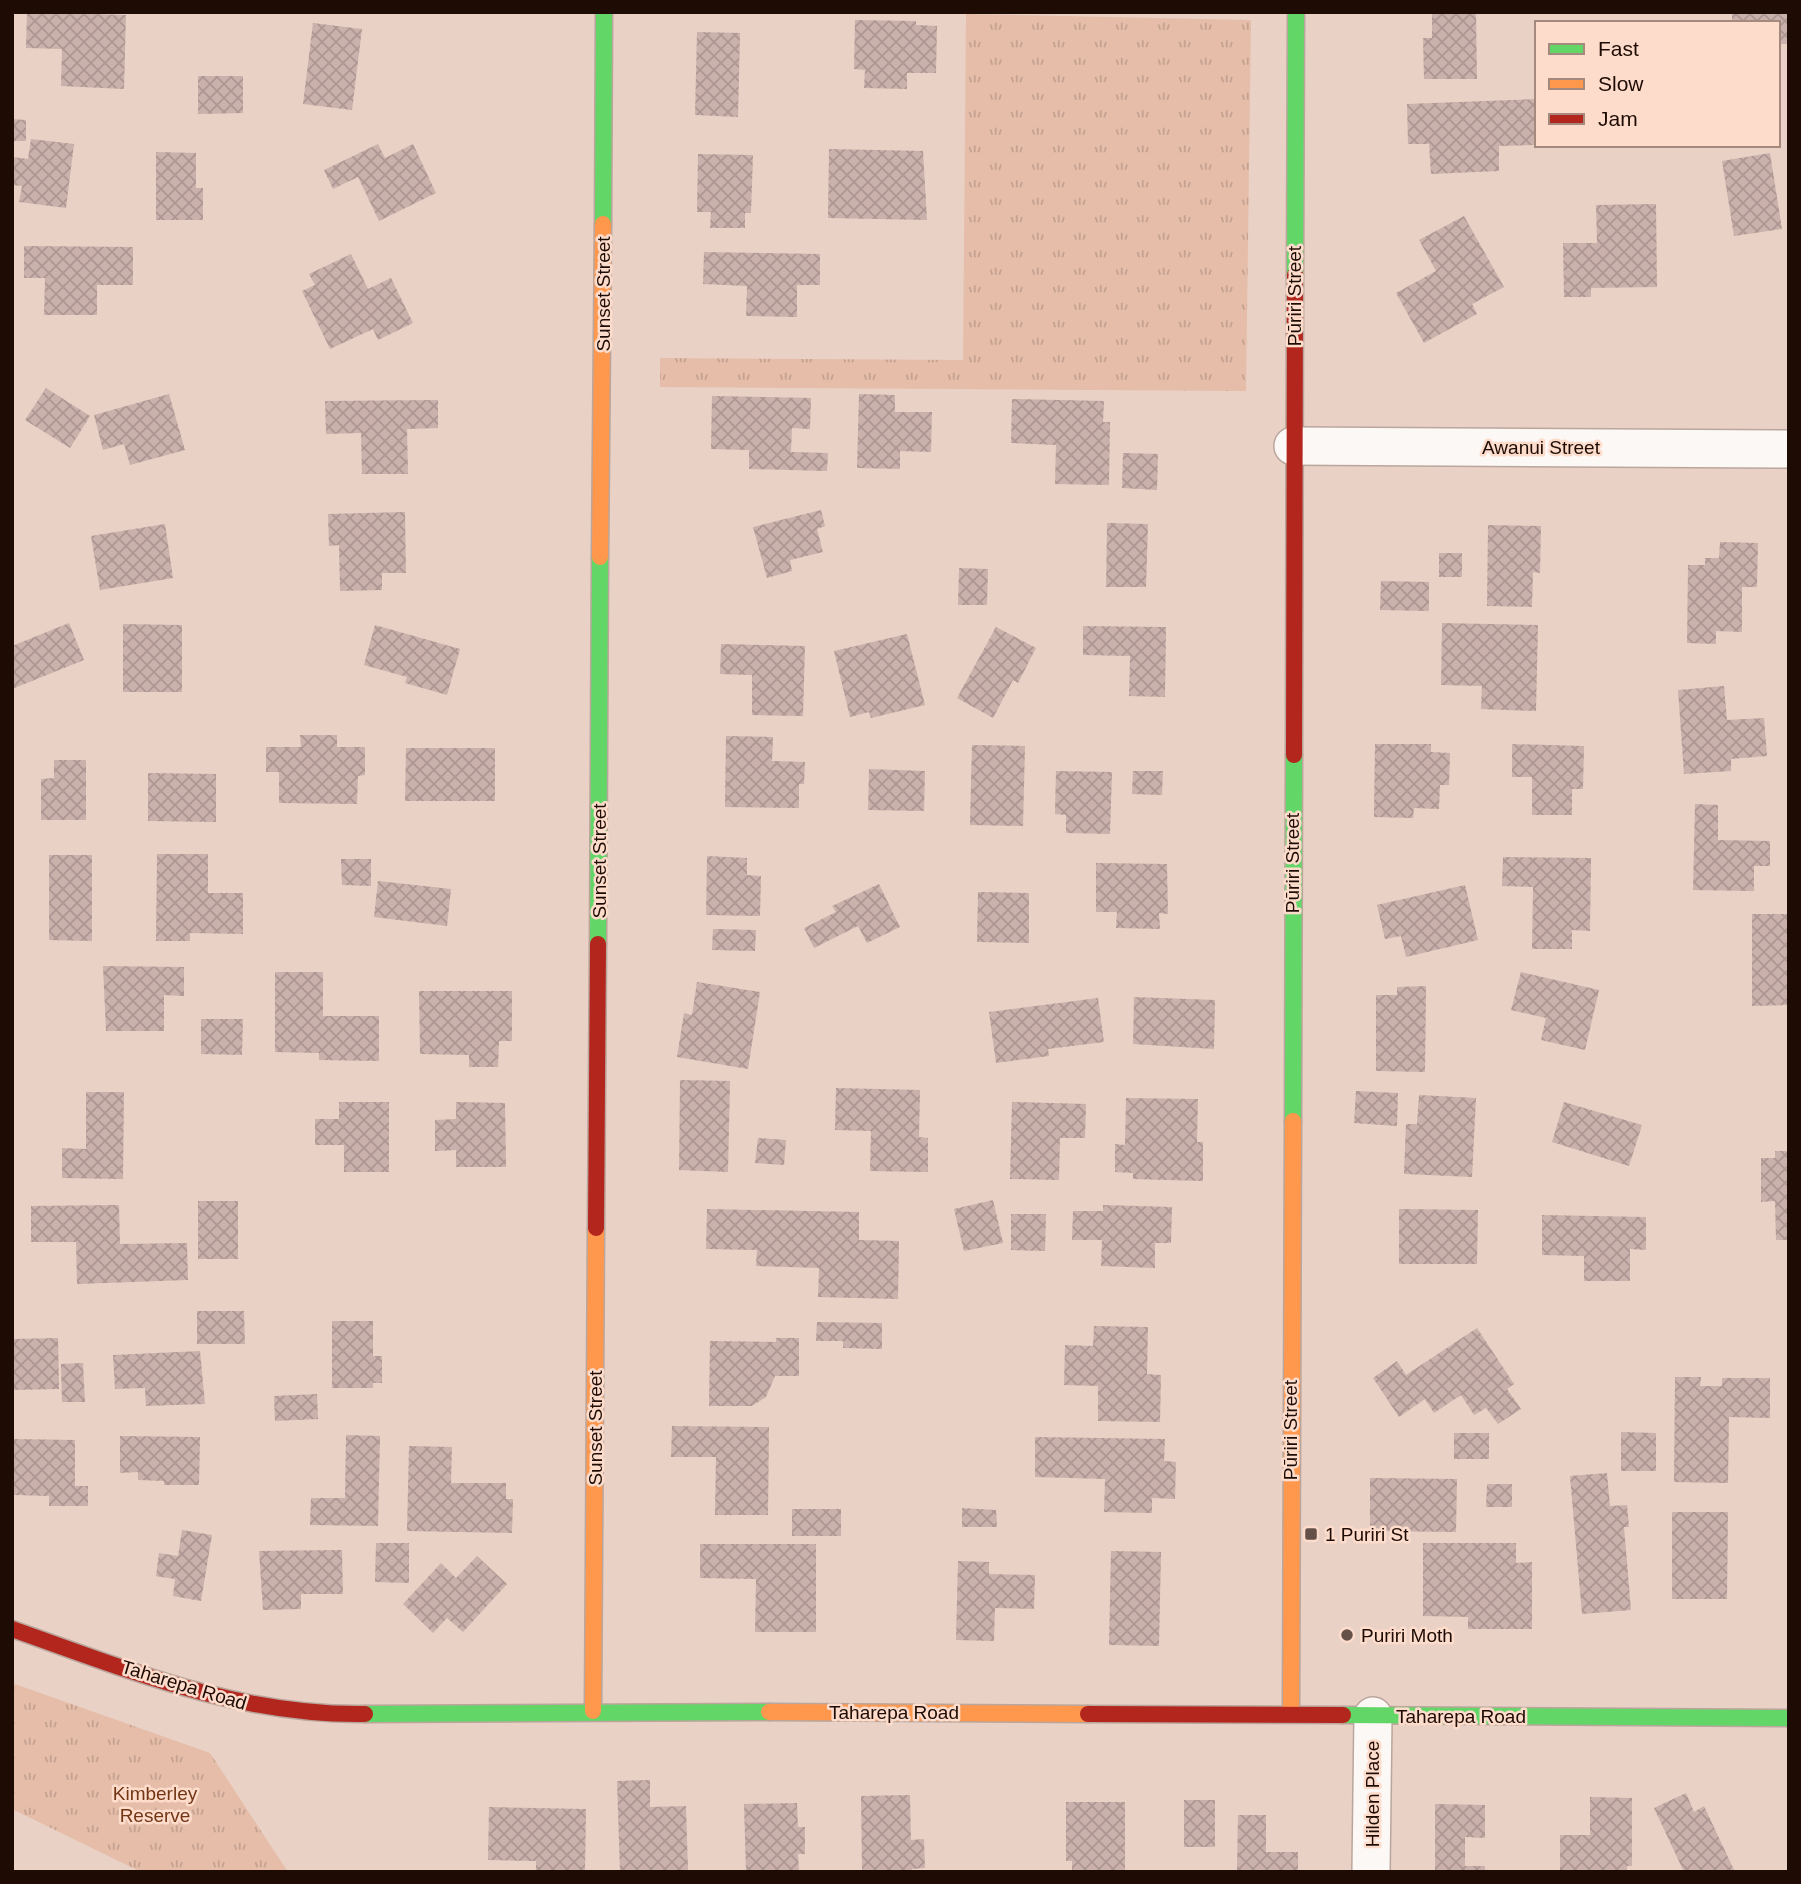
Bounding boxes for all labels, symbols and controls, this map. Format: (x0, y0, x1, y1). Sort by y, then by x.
legend (1535, 21, 1780, 147)
text: Fast (1598, 37, 1639, 60)
text: Slow (1598, 72, 1644, 95)
text: Jam (1598, 107, 1638, 130)
street label: Sunset Street (593, 236, 614, 352)
street label: Pūriri Street (1284, 245, 1305, 346)
street label: Awanui Street (1482, 437, 1601, 458)
street label: Sunset Street (589, 803, 610, 919)
street label: Pūriri Street (1282, 812, 1303, 913)
street label: Sunset Street (585, 1370, 606, 1486)
street label: Pūriri Street (1280, 1379, 1301, 1480)
place label: 1 Puriri St (1325, 1524, 1409, 1545)
marker: 1 Puriri St (1303, 1526, 1319, 1542)
place label: Puriri Moth (1361, 1625, 1453, 1646)
marker: Puriri Moth (1339, 1627, 1355, 1643)
street label: Taharepa Road (119, 1656, 249, 1714)
street label: Taharepa Road (829, 1702, 959, 1723)
street label: Taharepa Road (1396, 1706, 1526, 1727)
street label: Hilden Place (1362, 1741, 1383, 1847)
park label: Kimberley Reserve (113, 1783, 198, 1826)

